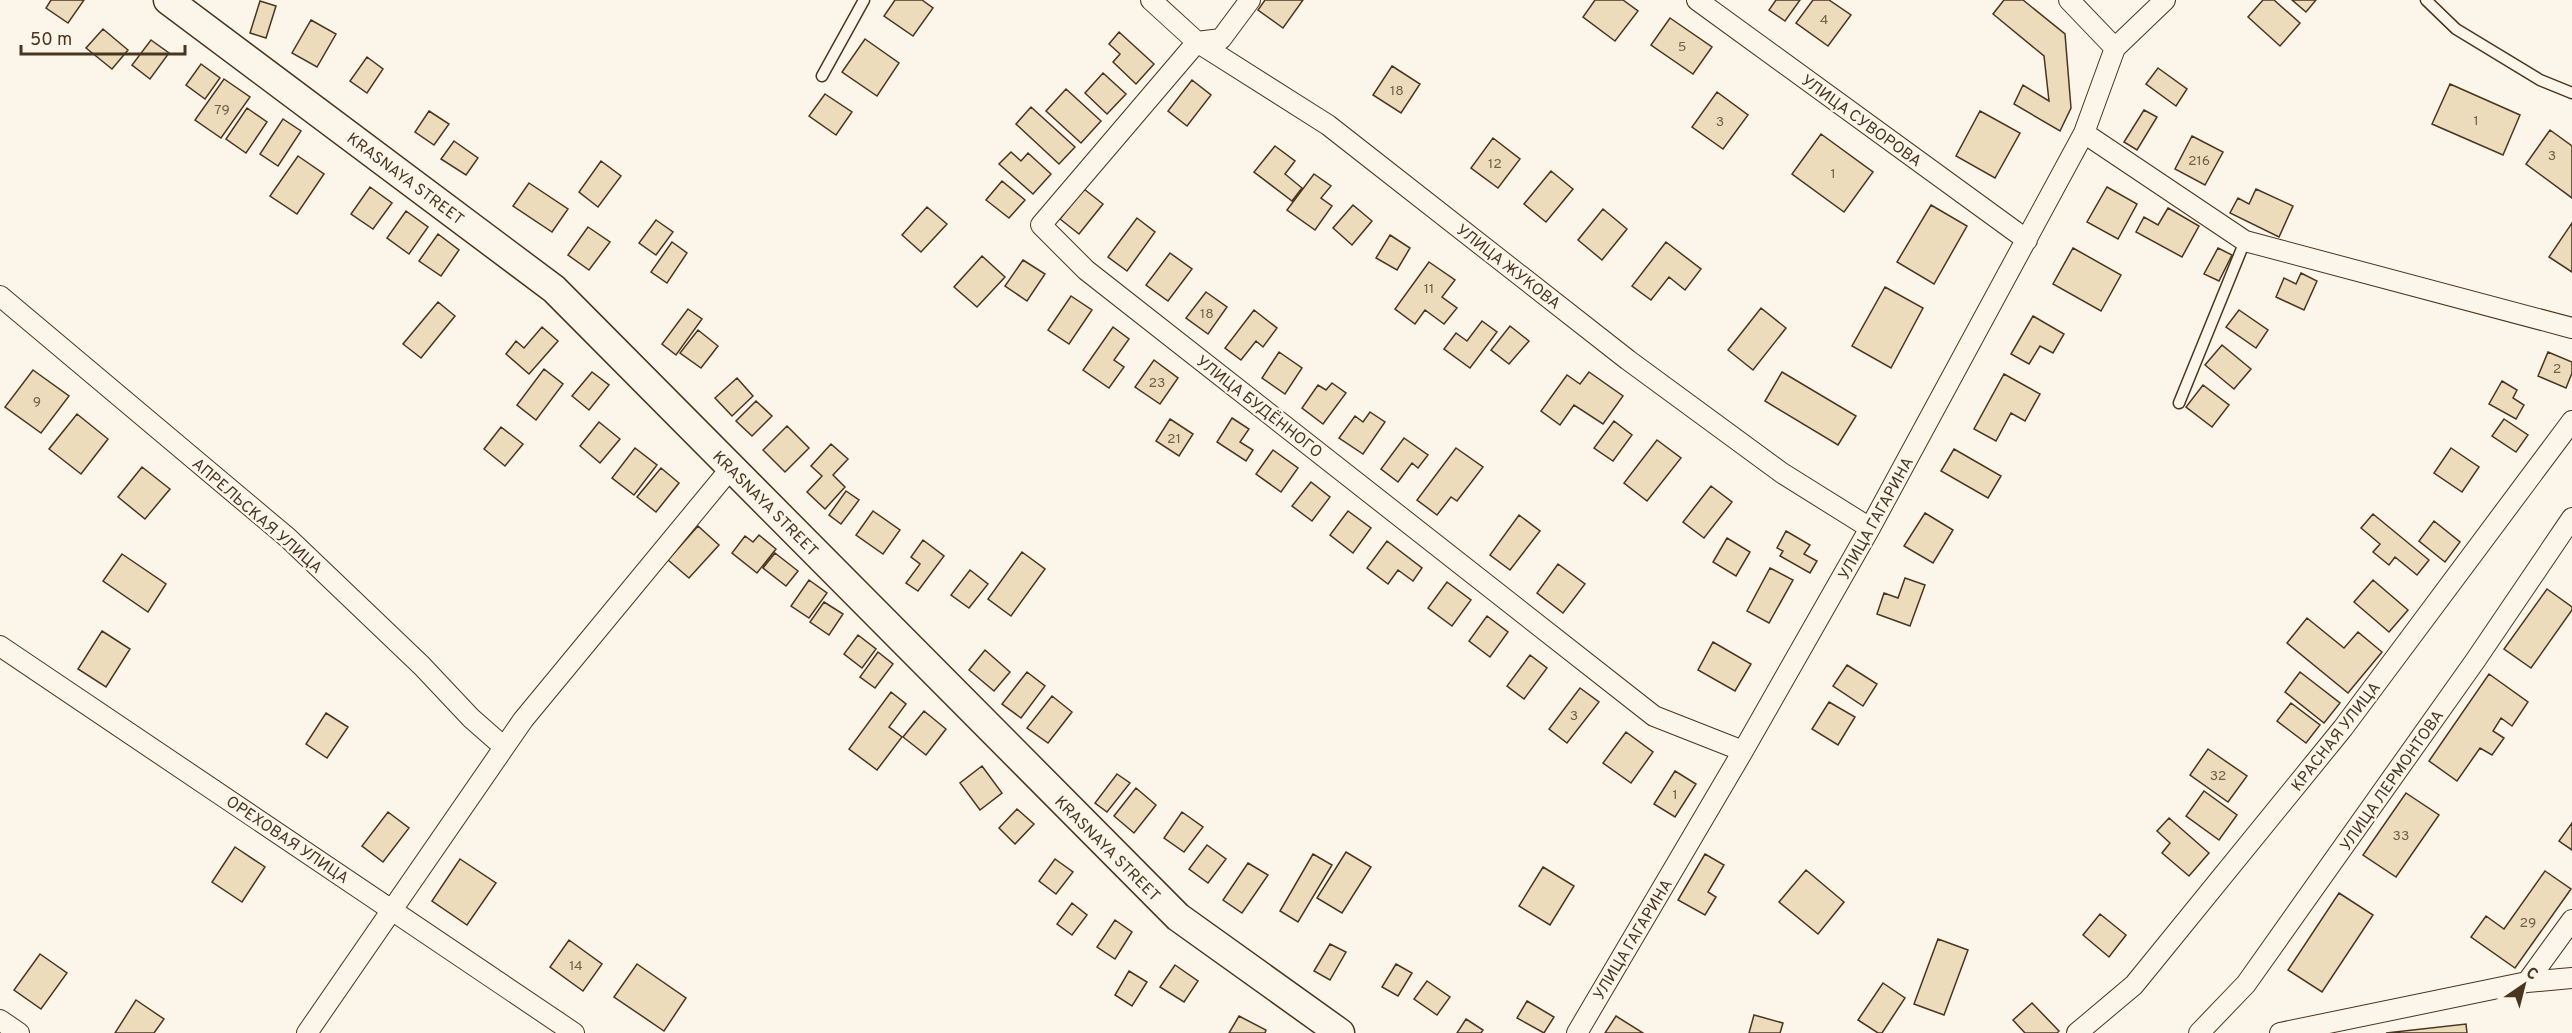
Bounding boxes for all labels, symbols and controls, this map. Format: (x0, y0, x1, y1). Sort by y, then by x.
house number: 4 (1820, 12, 1828, 29)
scale bar (21, 18, 184, 56)
text: 50 m (30, 29, 72, 52)
house number: 5 (1678, 39, 1686, 56)
street label: УЛИЦА СУВОРОВА (1797, 71, 1925, 172)
house number: 18 (1390, 83, 1404, 100)
house number: 79 (214, 102, 230, 119)
house number: 1 (2473, 113, 2479, 130)
house number: 3 (1716, 114, 1724, 131)
street label: KRASNAYA STREET (342, 129, 467, 230)
house number: 3 (2548, 148, 2556, 165)
house number: 216 (2188, 153, 2210, 170)
house number: 12 (1488, 156, 1502, 173)
house number: 1 (1830, 166, 1836, 183)
street label: УЛИЦА ЖУКОВА (1452, 221, 1564, 315)
house number: 11 (1424, 281, 1434, 298)
house number: 18 (1200, 306, 1214, 323)
street label: УЛИЦА БУДЁННОГО (1192, 350, 1327, 463)
house number: 2 (2553, 361, 2561, 378)
house number: 23 (1149, 375, 1166, 392)
house number: 9 (33, 394, 41, 411)
house number: 21 (1167, 431, 1181, 448)
street label: KRASNAYA STREET (707, 447, 822, 562)
street label: АПРЕЛЬСКАЯ УЛИЦА (187, 454, 326, 579)
street label: УЛИЦА ГАГАРИНА (1835, 454, 1919, 584)
street label: КРАСНАЯ УЛИЦА (2288, 678, 2386, 796)
street label: УЛИЦА ЛЕРМОНТОВА (2336, 707, 2449, 855)
house number: 3 (1570, 708, 1578, 725)
house number: 32 (2210, 768, 2226, 785)
house number: 1 (1672, 787, 1678, 804)
street label: ОРЕХОВАЯ УЛИЦА (222, 792, 352, 889)
street label: KRASNAYA STREET (1049, 792, 1164, 907)
house number: 33 (2393, 828, 2409, 845)
street label: УЛИЦА ГАГАРИНА (1590, 876, 1678, 1004)
house number: 29 (2520, 915, 2536, 932)
north arrow (2494, 955, 2554, 1015)
house number: 14 (569, 958, 583, 975)
text: С (2522, 963, 2541, 985)

